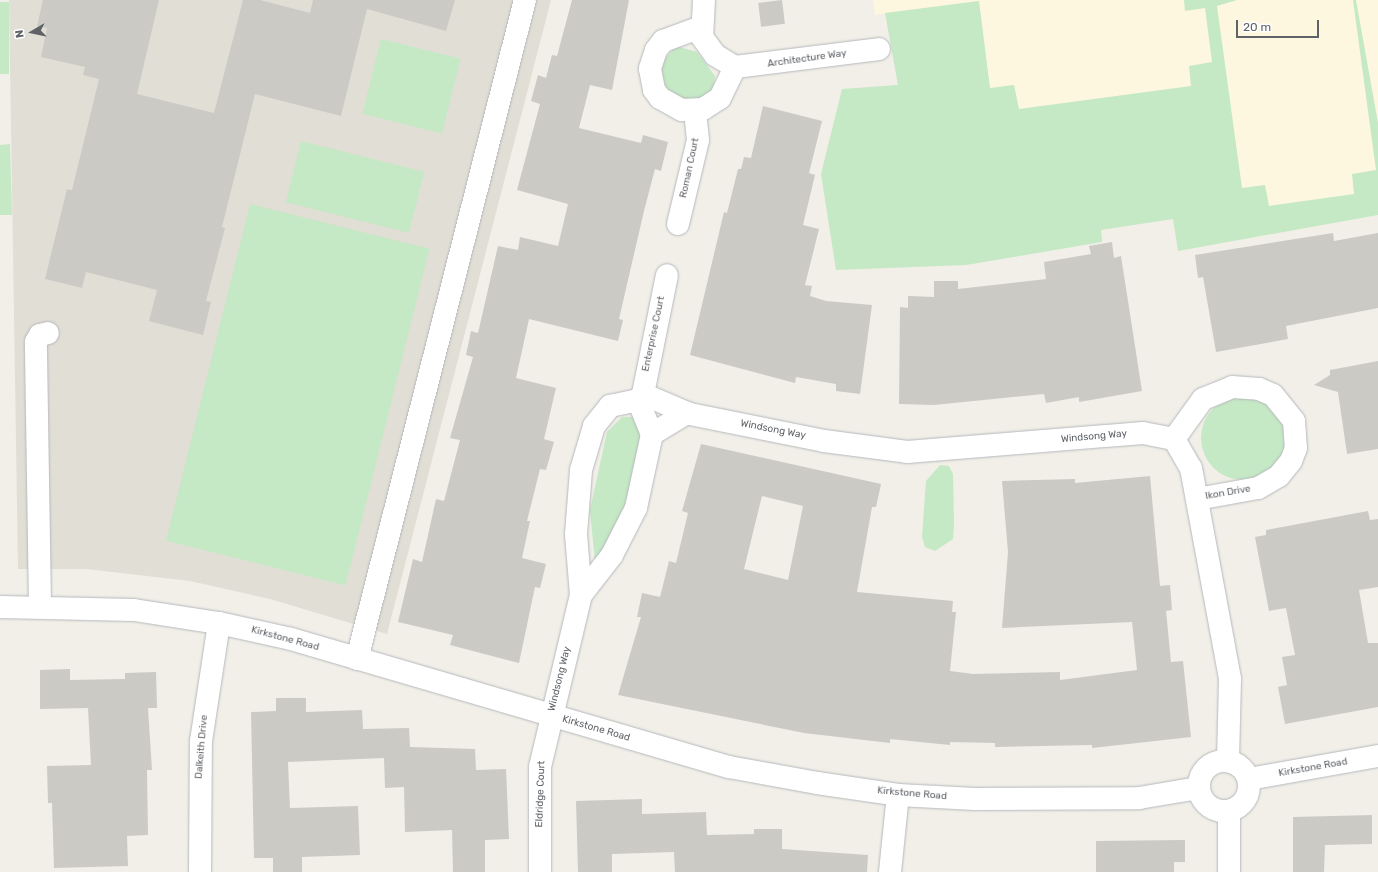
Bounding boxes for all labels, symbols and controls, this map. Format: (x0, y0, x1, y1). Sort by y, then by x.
north arrow (12, 12, 52, 52)
scale bar (1238, 12, 1321, 38)
text: 20 m (1243, 20, 1271, 34)
text: N (13, 29, 27, 39)
street label: Architecture Way (767, 48, 847, 70)
street label: Roman Court (678, 137, 702, 199)
street label: Enterprise Court (640, 295, 668, 373)
street label: Windsong Way (739, 418, 807, 442)
street label: Windsong Way (1060, 428, 1128, 446)
street label: Ikon Drive (1204, 483, 1252, 503)
street label: Kirkstone Road (250, 624, 320, 654)
street label: Windsong Way (546, 645, 574, 713)
street label: Dalkeith Drive (193, 714, 211, 780)
street label: Kirkstone Road (561, 714, 631, 744)
street label: Kirkstone Road (1278, 756, 1348, 780)
street label: Eldridge Court (534, 760, 548, 828)
street label: Kirkstone Road (877, 785, 947, 803)

